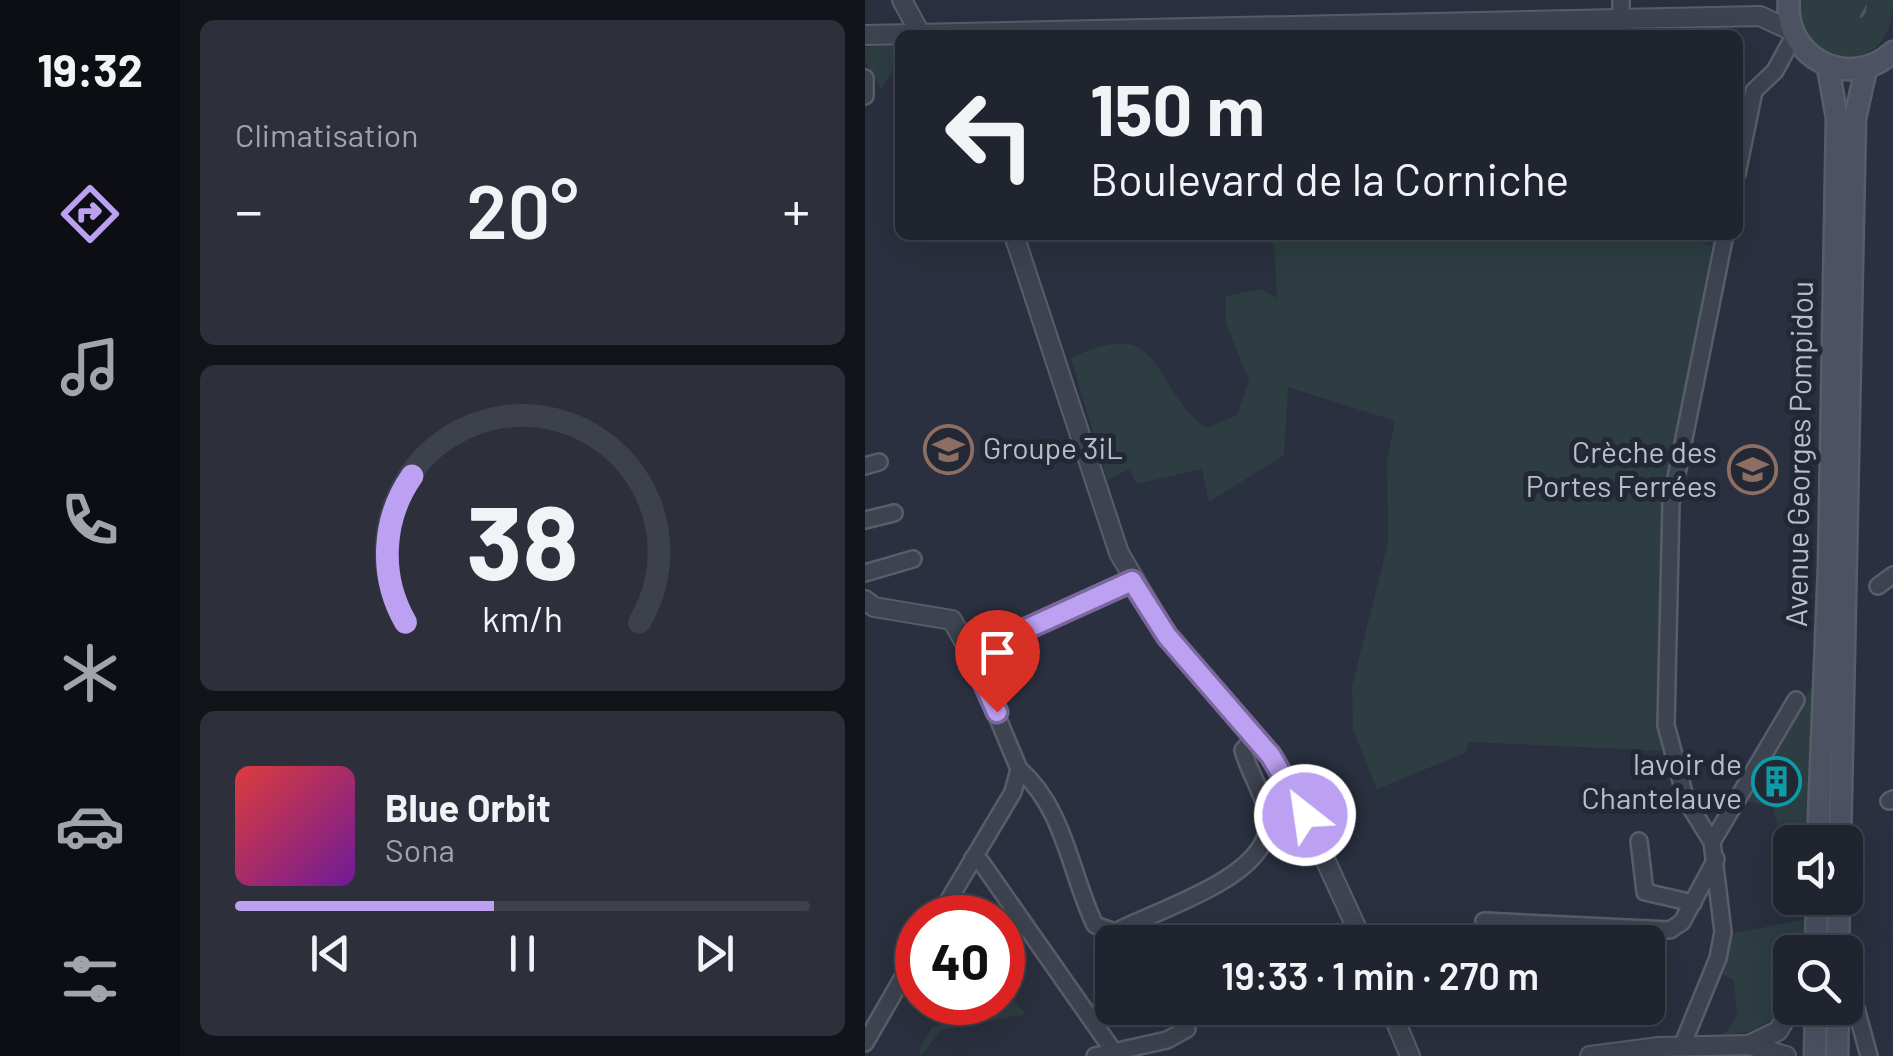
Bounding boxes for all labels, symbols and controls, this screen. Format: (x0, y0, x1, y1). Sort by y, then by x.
text: 19:32 (37, 42, 143, 96)
text: 150 m (1090, 66, 1265, 150)
icon: left (925, 70, 1055, 200)
text: Climatisation (235, 115, 419, 153)
text: Boulevard de la Corniche (1090, 151, 1569, 205)
text: 20° (466, 164, 579, 254)
text: − (235, 176, 263, 242)
text: + (782, 176, 810, 242)
icon: directions (55, 179, 125, 249)
street label: Avenue Georges Pompidou (1777, 281, 1819, 627)
icon: music (55, 332, 125, 402)
school or university icon: Groupe 3iL (922, 423, 974, 475)
place label: Groupe 3iL (983, 429, 1123, 465)
place label: Crèche des Portes Ferrées (1526, 433, 1717, 503)
school or university icon: Crèche des Portes Ferrées (1726, 444, 1778, 496)
text: 38 (466, 476, 579, 601)
icon: phone (55, 485, 125, 555)
text: km/h (482, 596, 563, 639)
pin (955, 610, 1040, 713)
icon: arrive (970, 625, 1025, 680)
icon: climate (55, 638, 125, 708)
place label: lavoir de Chantelauve (1582, 745, 1742, 815)
building icon: lavoir de Chantelauve (1751, 756, 1803, 808)
position arrow (1253, 763, 1357, 867)
text: Blue Orbit (385, 784, 551, 830)
icon: car (55, 791, 125, 861)
map controls (1773, 825, 1863, 1025)
button: sound (1773, 825, 1863, 915)
text: Sona (385, 830, 455, 868)
speed limit sign: 40 (895, 895, 1025, 1025)
icon: previous (303, 926, 358, 981)
icon: pause (495, 926, 550, 981)
icon: next (687, 926, 742, 981)
button: search (1773, 935, 1863, 1025)
icon: filters (55, 944, 125, 1014)
text: 19:33 · 1 min · 270 m (1221, 952, 1539, 998)

